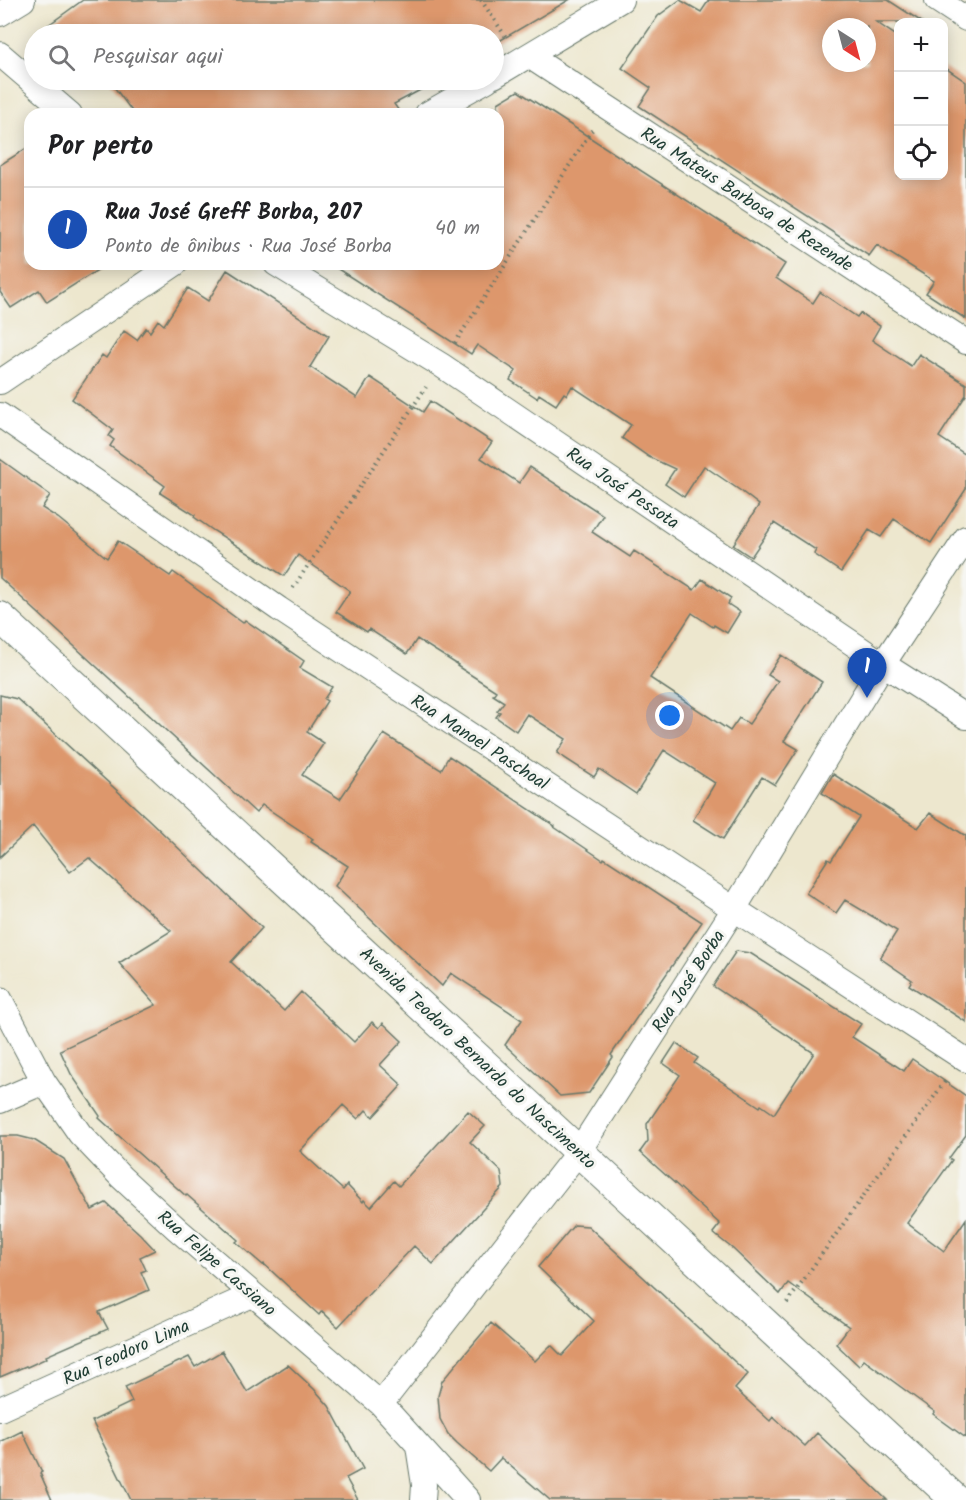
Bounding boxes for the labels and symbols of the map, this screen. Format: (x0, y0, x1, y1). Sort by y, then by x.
north arrow (822, 18, 876, 72)
street label: Rua Mateus Barbosa de Rezende (634, 120, 858, 280)
street label: Rua José Pessota (560, 441, 685, 538)
pin: 1 (848, 648, 886, 698)
street label: Rua Manoel Paschoal (404, 688, 554, 799)
your location (655, 701, 684, 730)
street label: Rua José Borba (645, 925, 733, 1039)
street label: Avenida Teodoro Bernardo do Nascimento (352, 941, 602, 1177)
street label: Rua Felipe Cassiano (150, 1204, 282, 1324)
street label: Rua Teodoro Lima (59, 1312, 195, 1394)

